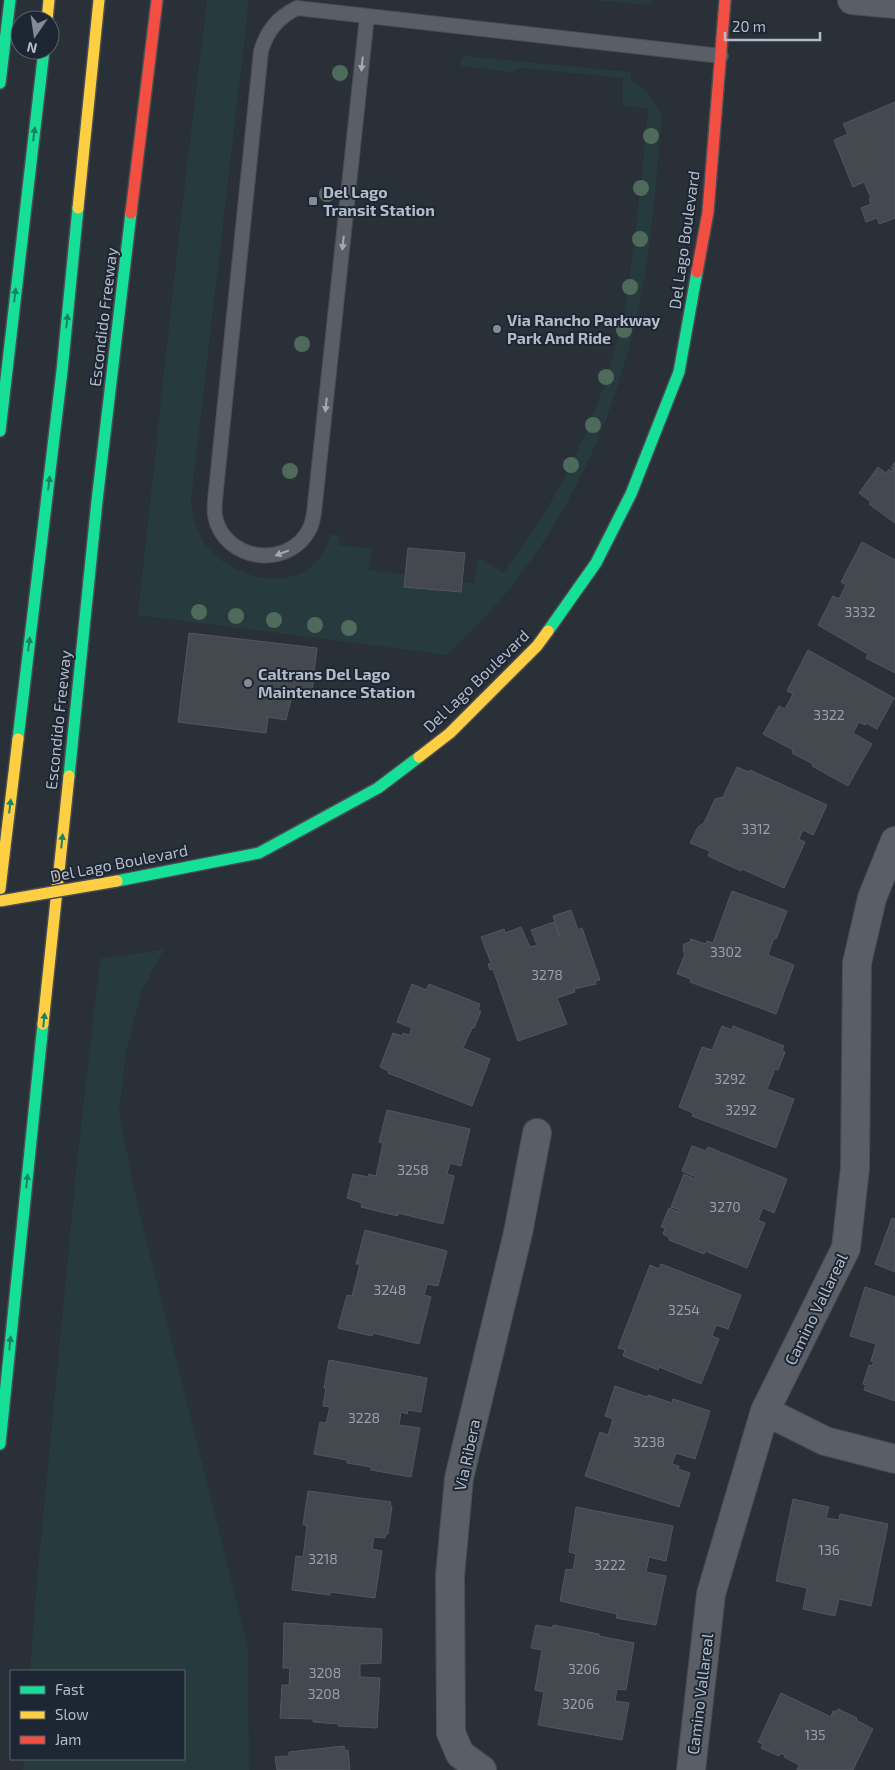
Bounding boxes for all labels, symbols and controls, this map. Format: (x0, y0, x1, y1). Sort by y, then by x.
north arrow (10, 10, 60, 60)
scale bar (725, 10, 820, 42)
text: 20 m (732, 17, 766, 35)
text: N (25, 39, 39, 58)
one-way arrow (358, 57, 366, 73)
one-way arrow (30, 125, 38, 141)
street label: Del Lago Boulevard (664, 169, 703, 310)
place label: Del Lago Transit Station (323, 182, 435, 219)
marker: Del Lago Transit Station (307, 195, 319, 207)
one-way arrow (339, 236, 347, 252)
street label: Escondido Freeway (85, 246, 121, 388)
one-way arrow (11, 287, 19, 303)
place label: Via Rancho Parkway Park And Ride (507, 310, 660, 347)
one-way arrow (63, 313, 71, 329)
marker: Via Rancho Parkway Park And Ride (491, 323, 503, 335)
one-way arrow (322, 397, 330, 413)
one-way arrow (45, 475, 53, 491)
one-way arrow (275, 549, 289, 557)
house number: 3332 (844, 603, 876, 620)
street label: Del Lago Boulevard (419, 625, 532, 736)
one-way arrow (25, 636, 33, 652)
street label: Escondido Freeway (41, 649, 74, 791)
place label: Caltrans Del Lago Maintenance Station (258, 664, 415, 701)
marker: Caltrans Del Lago Maintenance Station (242, 677, 254, 689)
house number: 3322 (813, 706, 845, 723)
one-way arrow (6, 797, 14, 813)
house number: 3312 (741, 820, 771, 837)
one-way arrow (58, 832, 66, 848)
street label: Del Lago Boulevard (49, 840, 189, 885)
house number: 3302 (710, 943, 742, 960)
house number: 3278 (531, 966, 563, 983)
one-way arrow (40, 1012, 48, 1028)
house number: 3292 (714, 1070, 746, 1087)
house number: 3292 (725, 1101, 757, 1118)
house number: 3258 (397, 1161, 429, 1178)
one-way arrow (23, 1173, 31, 1189)
house number: 3270 (709, 1198, 741, 1215)
street label: Camino Vallareal (780, 1250, 851, 1368)
house number: 3248 (374, 1281, 406, 1298)
house number: 3254 (668, 1301, 700, 1318)
one-way arrow (7, 1335, 15, 1351)
house number: 3228 (348, 1409, 380, 1426)
street label: Via Ribera (450, 1417, 483, 1492)
house number: 3238 (633, 1433, 665, 1450)
house number: 136 (818, 1541, 840, 1558)
house number: 3218 (308, 1550, 338, 1567)
house number: 3222 (594, 1556, 626, 1573)
street label: Camino Vallareal (683, 1632, 716, 1756)
house number: 3206 (568, 1660, 600, 1677)
house number: 3208 (309, 1664, 341, 1681)
legend (10, 1670, 185, 1760)
text: Fast (55, 1680, 85, 1698)
house number: 3208 (308, 1685, 340, 1702)
house number: 3206 (562, 1695, 594, 1712)
text: Slow (55, 1705, 89, 1723)
house number: 135 (805, 1726, 825, 1743)
text: Jam (55, 1730, 81, 1748)

